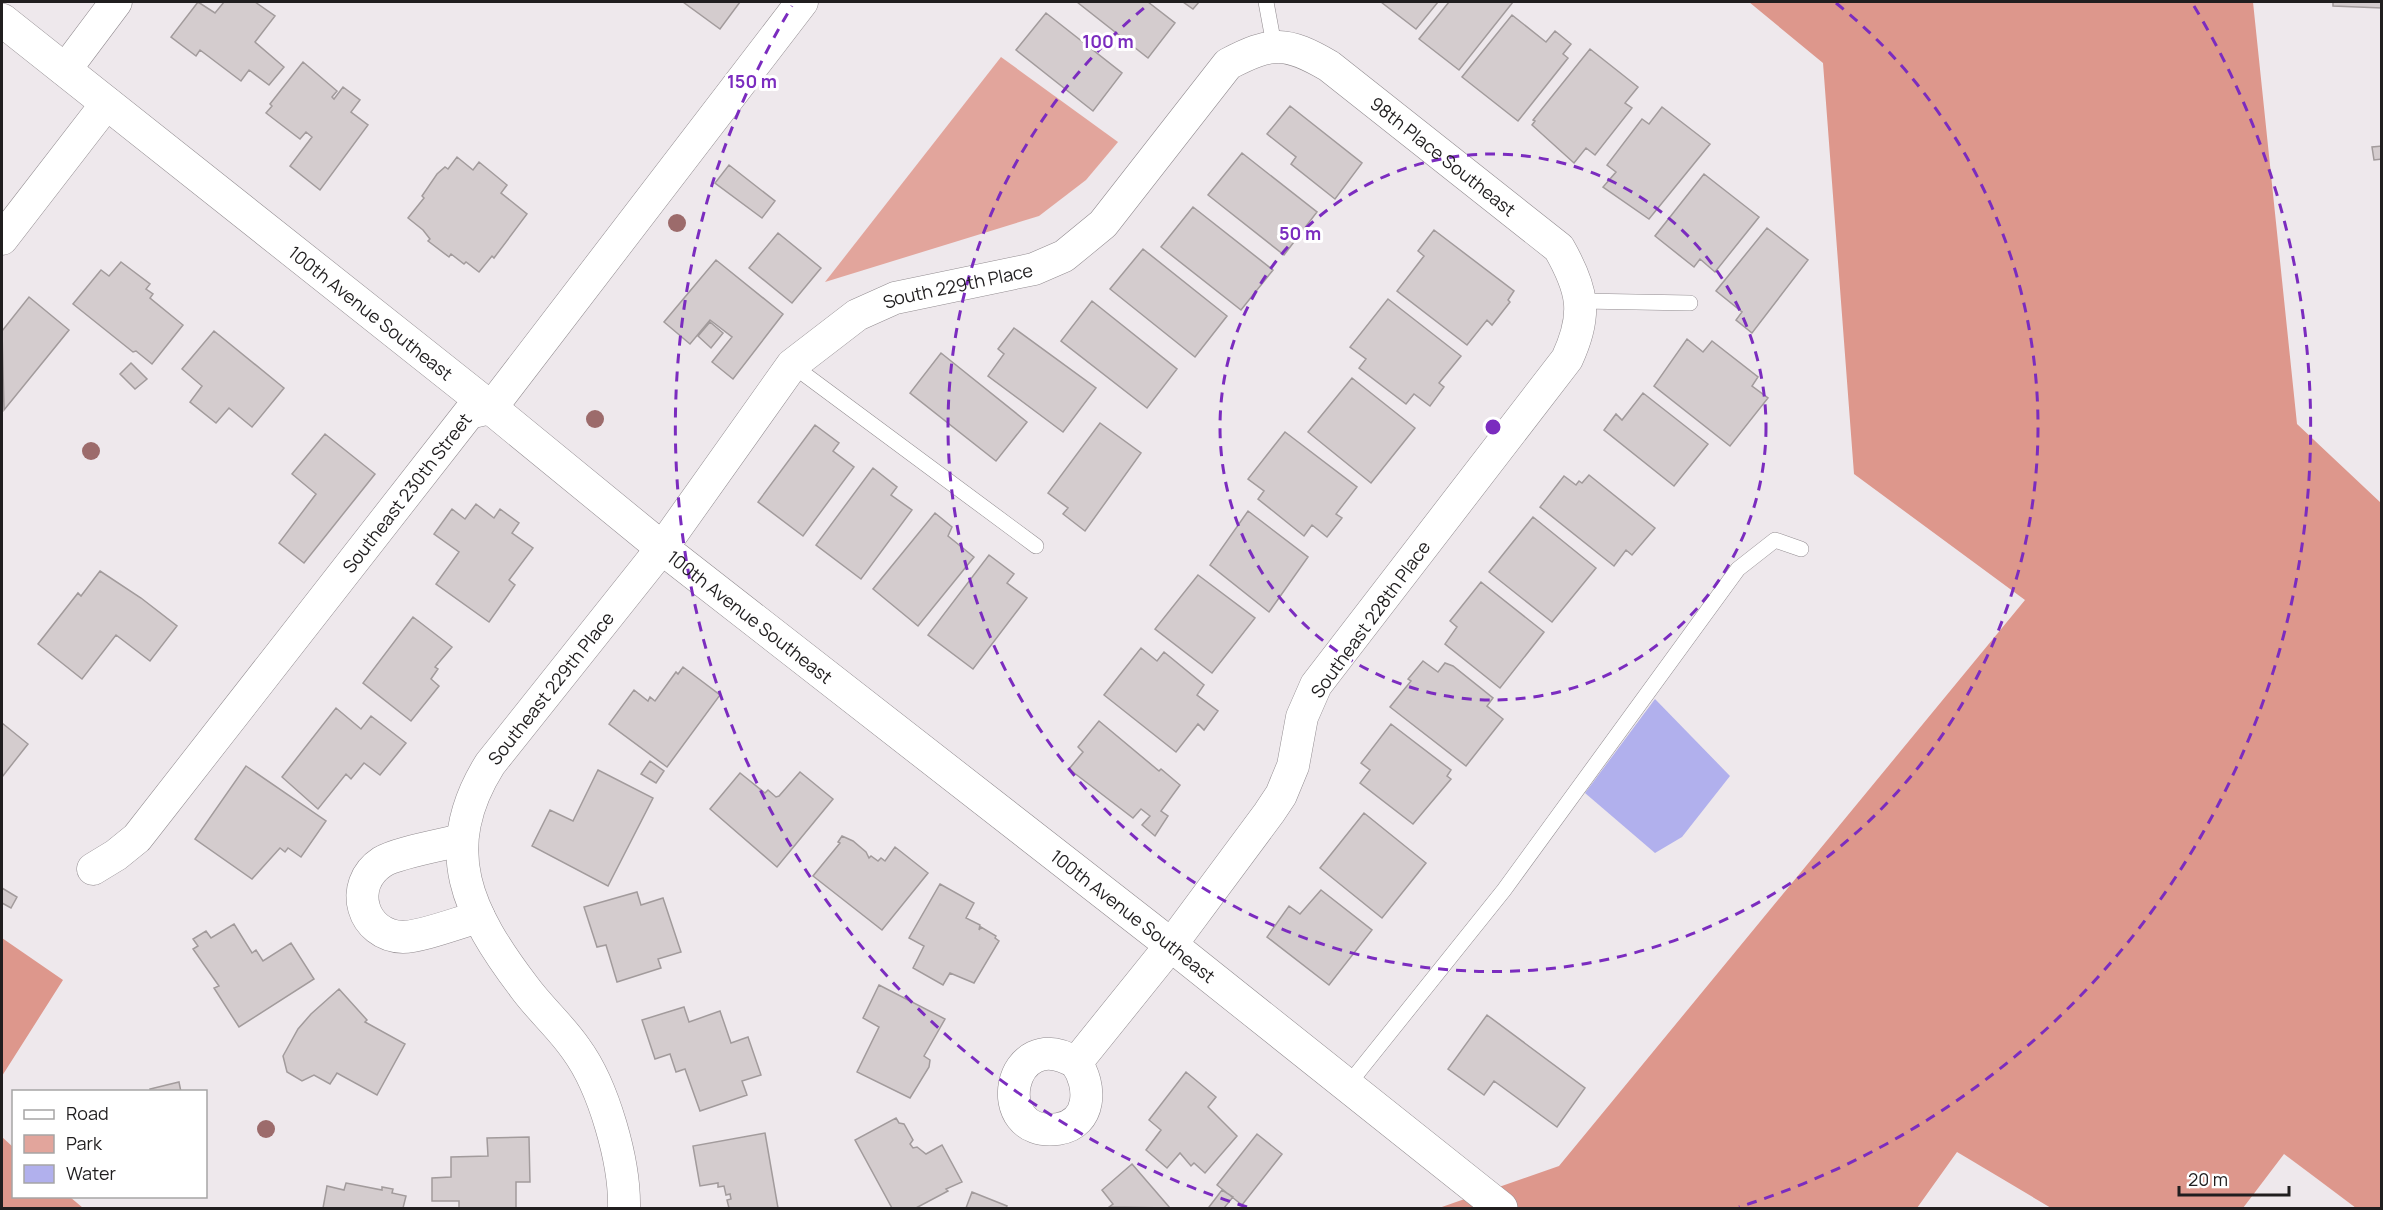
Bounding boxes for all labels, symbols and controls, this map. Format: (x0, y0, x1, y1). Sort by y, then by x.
text: 100 m (1082, 29, 1134, 53)
text: 150 m (727, 69, 777, 93)
street label: 98th Place Southeast (1365, 91, 1521, 221)
text: 50 m (1279, 221, 1321, 245)
street label: 100th Avenue Southeast (284, 240, 458, 385)
street label: South 229th Place (879, 258, 1035, 314)
street label: Southeast 230th Street (337, 408, 477, 578)
centre of rings (1483, 417, 1503, 437)
street label: Southeast 228th Place (1305, 536, 1435, 702)
street label: 100th Avenue Southeast (663, 545, 838, 689)
street label: Southeast 229th Place (482, 606, 619, 770)
street label: 100th Avenue Southeast (1046, 844, 1221, 988)
legend (12, 1090, 207, 1198)
text: Road (66, 1101, 109, 1125)
text: Park (66, 1131, 103, 1155)
scale bar (2179, 1159, 2288, 1197)
text: Water (66, 1161, 116, 1185)
text: 20 m (2188, 1167, 2228, 1191)

